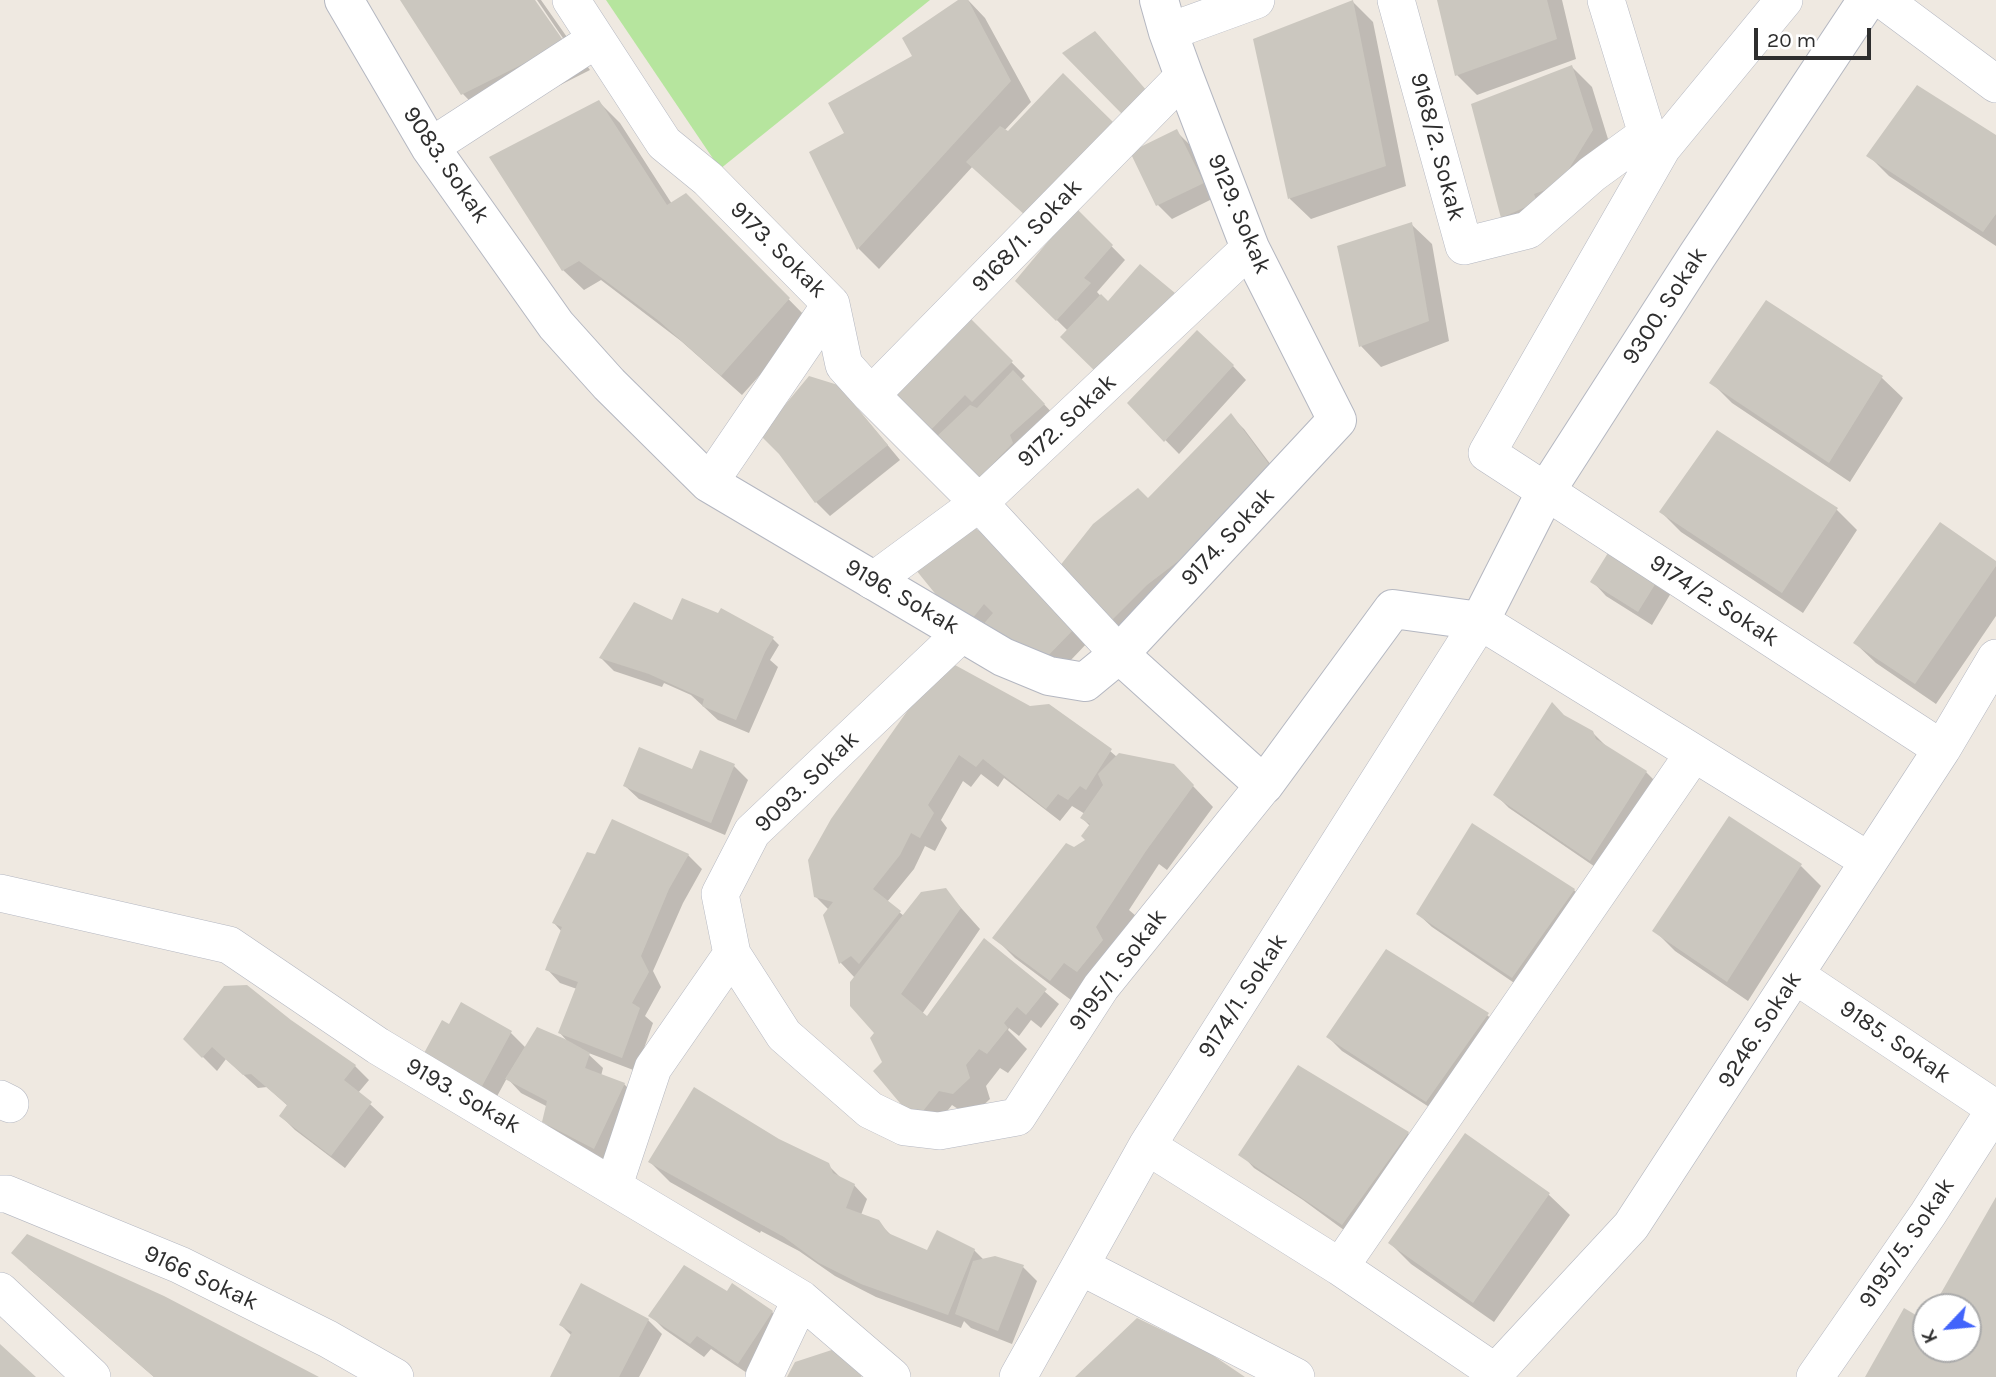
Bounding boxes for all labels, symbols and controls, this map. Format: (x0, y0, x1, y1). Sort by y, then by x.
scale bar (1758, 14, 1875, 58)
text: 20 m (1767, 28, 1816, 52)
street label: 9168/2. Sokak (1403, 70, 1471, 224)
street label: 9083. Sokak (396, 101, 496, 229)
street label: 9129. Sokak (1201, 150, 1277, 278)
street label: 9168/1. Sokak (966, 173, 1088, 299)
street label: 9173. Sokak (724, 196, 832, 304)
street label: 9300. Sokak (1616, 242, 1714, 370)
street label: 9172. Sokak (1012, 368, 1122, 474)
street label: 9174. Sokak (1175, 482, 1281, 592)
street label: 9174/2. Sokak (1644, 548, 1784, 654)
street label: 9196. Sokak (840, 553, 964, 641)
street label: 9093. Sokak (749, 725, 865, 839)
street label: 9195/1. Sokak (1063, 903, 1173, 1037)
street label: 9174/1. Sokak (1192, 928, 1294, 1064)
street label: 9246. Sokak (1712, 966, 1808, 1094)
street label: 9185. Sokak (1834, 994, 1956, 1090)
street label: 9193. Sokak (400, 1052, 526, 1140)
street label: 9195/5. Sokak (1853, 1172, 1961, 1314)
street label: 9166 Sokak (139, 1239, 263, 1317)
north arrow (1912, 1293, 1982, 1363)
text: K (1917, 1326, 1943, 1347)

